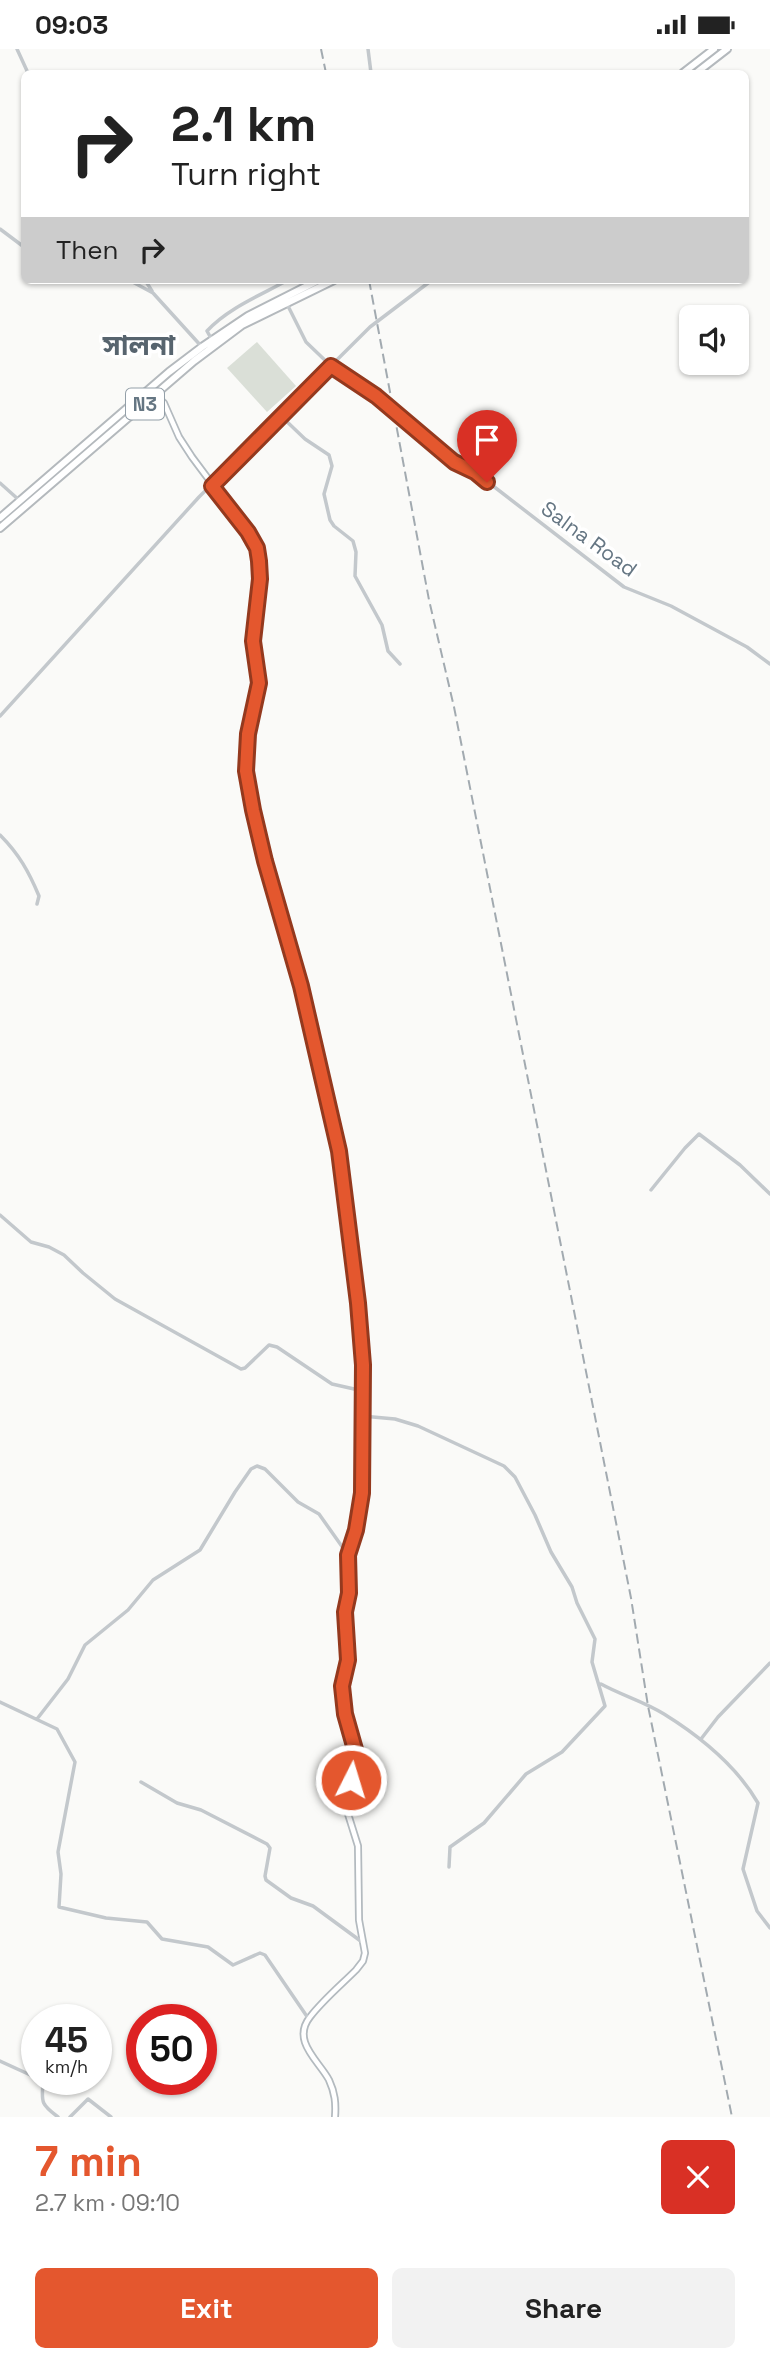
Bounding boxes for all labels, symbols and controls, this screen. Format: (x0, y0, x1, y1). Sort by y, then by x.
text: 09:03 (35, 8, 108, 42)
text: 2.1 km (171, 93, 316, 155)
icon: right (56, 98, 147, 189)
text: Turn right (171, 154, 321, 194)
icon: right (133, 231, 171, 269)
text: Then (56, 233, 119, 267)
map controls (679, 305, 749, 375)
button: sound (679, 305, 749, 375)
district label: সালনা (102, 327, 176, 363)
road number: N3 (126, 389, 164, 419)
pin (457, 410, 517, 482)
icon: arrive (468, 421, 506, 459)
street label: Salna Road (536, 495, 643, 582)
position arrow (314, 1743, 388, 1817)
speed limit sign: 50 (126, 2004, 217, 2095)
text: 45 (45, 2018, 88, 2062)
text: km/h (45, 2055, 88, 2078)
text: 7 min (35, 2135, 142, 2188)
button: close (661, 2140, 735, 2214)
text: 2.7 km · 09:10 (35, 2188, 180, 2218)
button: Exit (35, 2268, 378, 2348)
button: Share (392, 2268, 735, 2348)

